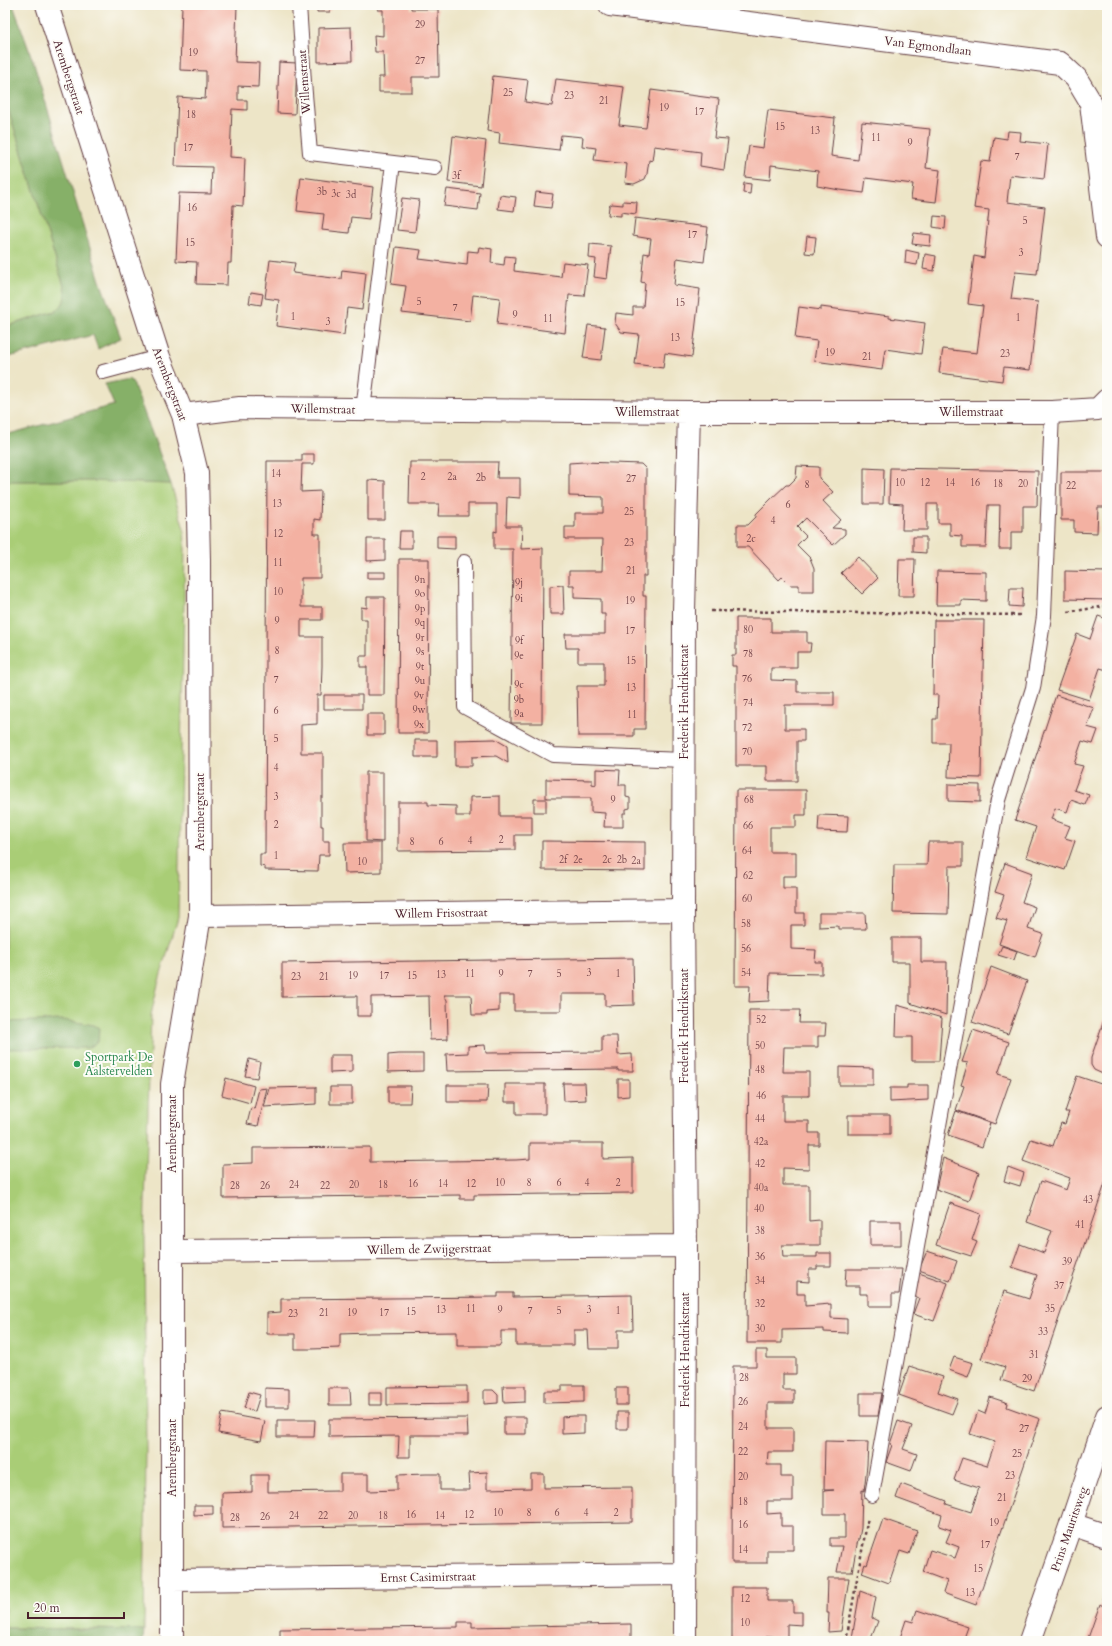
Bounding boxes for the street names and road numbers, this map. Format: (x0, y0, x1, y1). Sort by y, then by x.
street label: Van Egmondlaan (883, 33, 973, 59)
street label: Arembergstraat (49, 38, 89, 117)
street label: Willemstraat (294, 49, 314, 116)
street label: Arembergstraat (149, 345, 191, 423)
street label: Willemstraat (290, 400, 356, 418)
street label: Willemstraat (614, 404, 680, 420)
street label: Willemstraat (938, 404, 1004, 420)
street label: Frederik Hendrikstraat (676, 644, 692, 760)
street label: Arembergstraat (192, 773, 208, 851)
street label: Willem Frisostraat (393, 904, 488, 922)
street label: Frederik Hendrikstraat (676, 968, 692, 1084)
street label: Arembergstraat (164, 1095, 180, 1173)
street label: Willem de Zwijgerstraat (366, 1240, 492, 1258)
street label: Frederik Hendrikstraat (677, 1292, 693, 1408)
street label: Arembergstraat (164, 1419, 180, 1497)
street label: Prins Mauritsweg (1047, 1484, 1091, 1574)
street label: Ernst Casimirstraat (380, 1568, 476, 1586)

